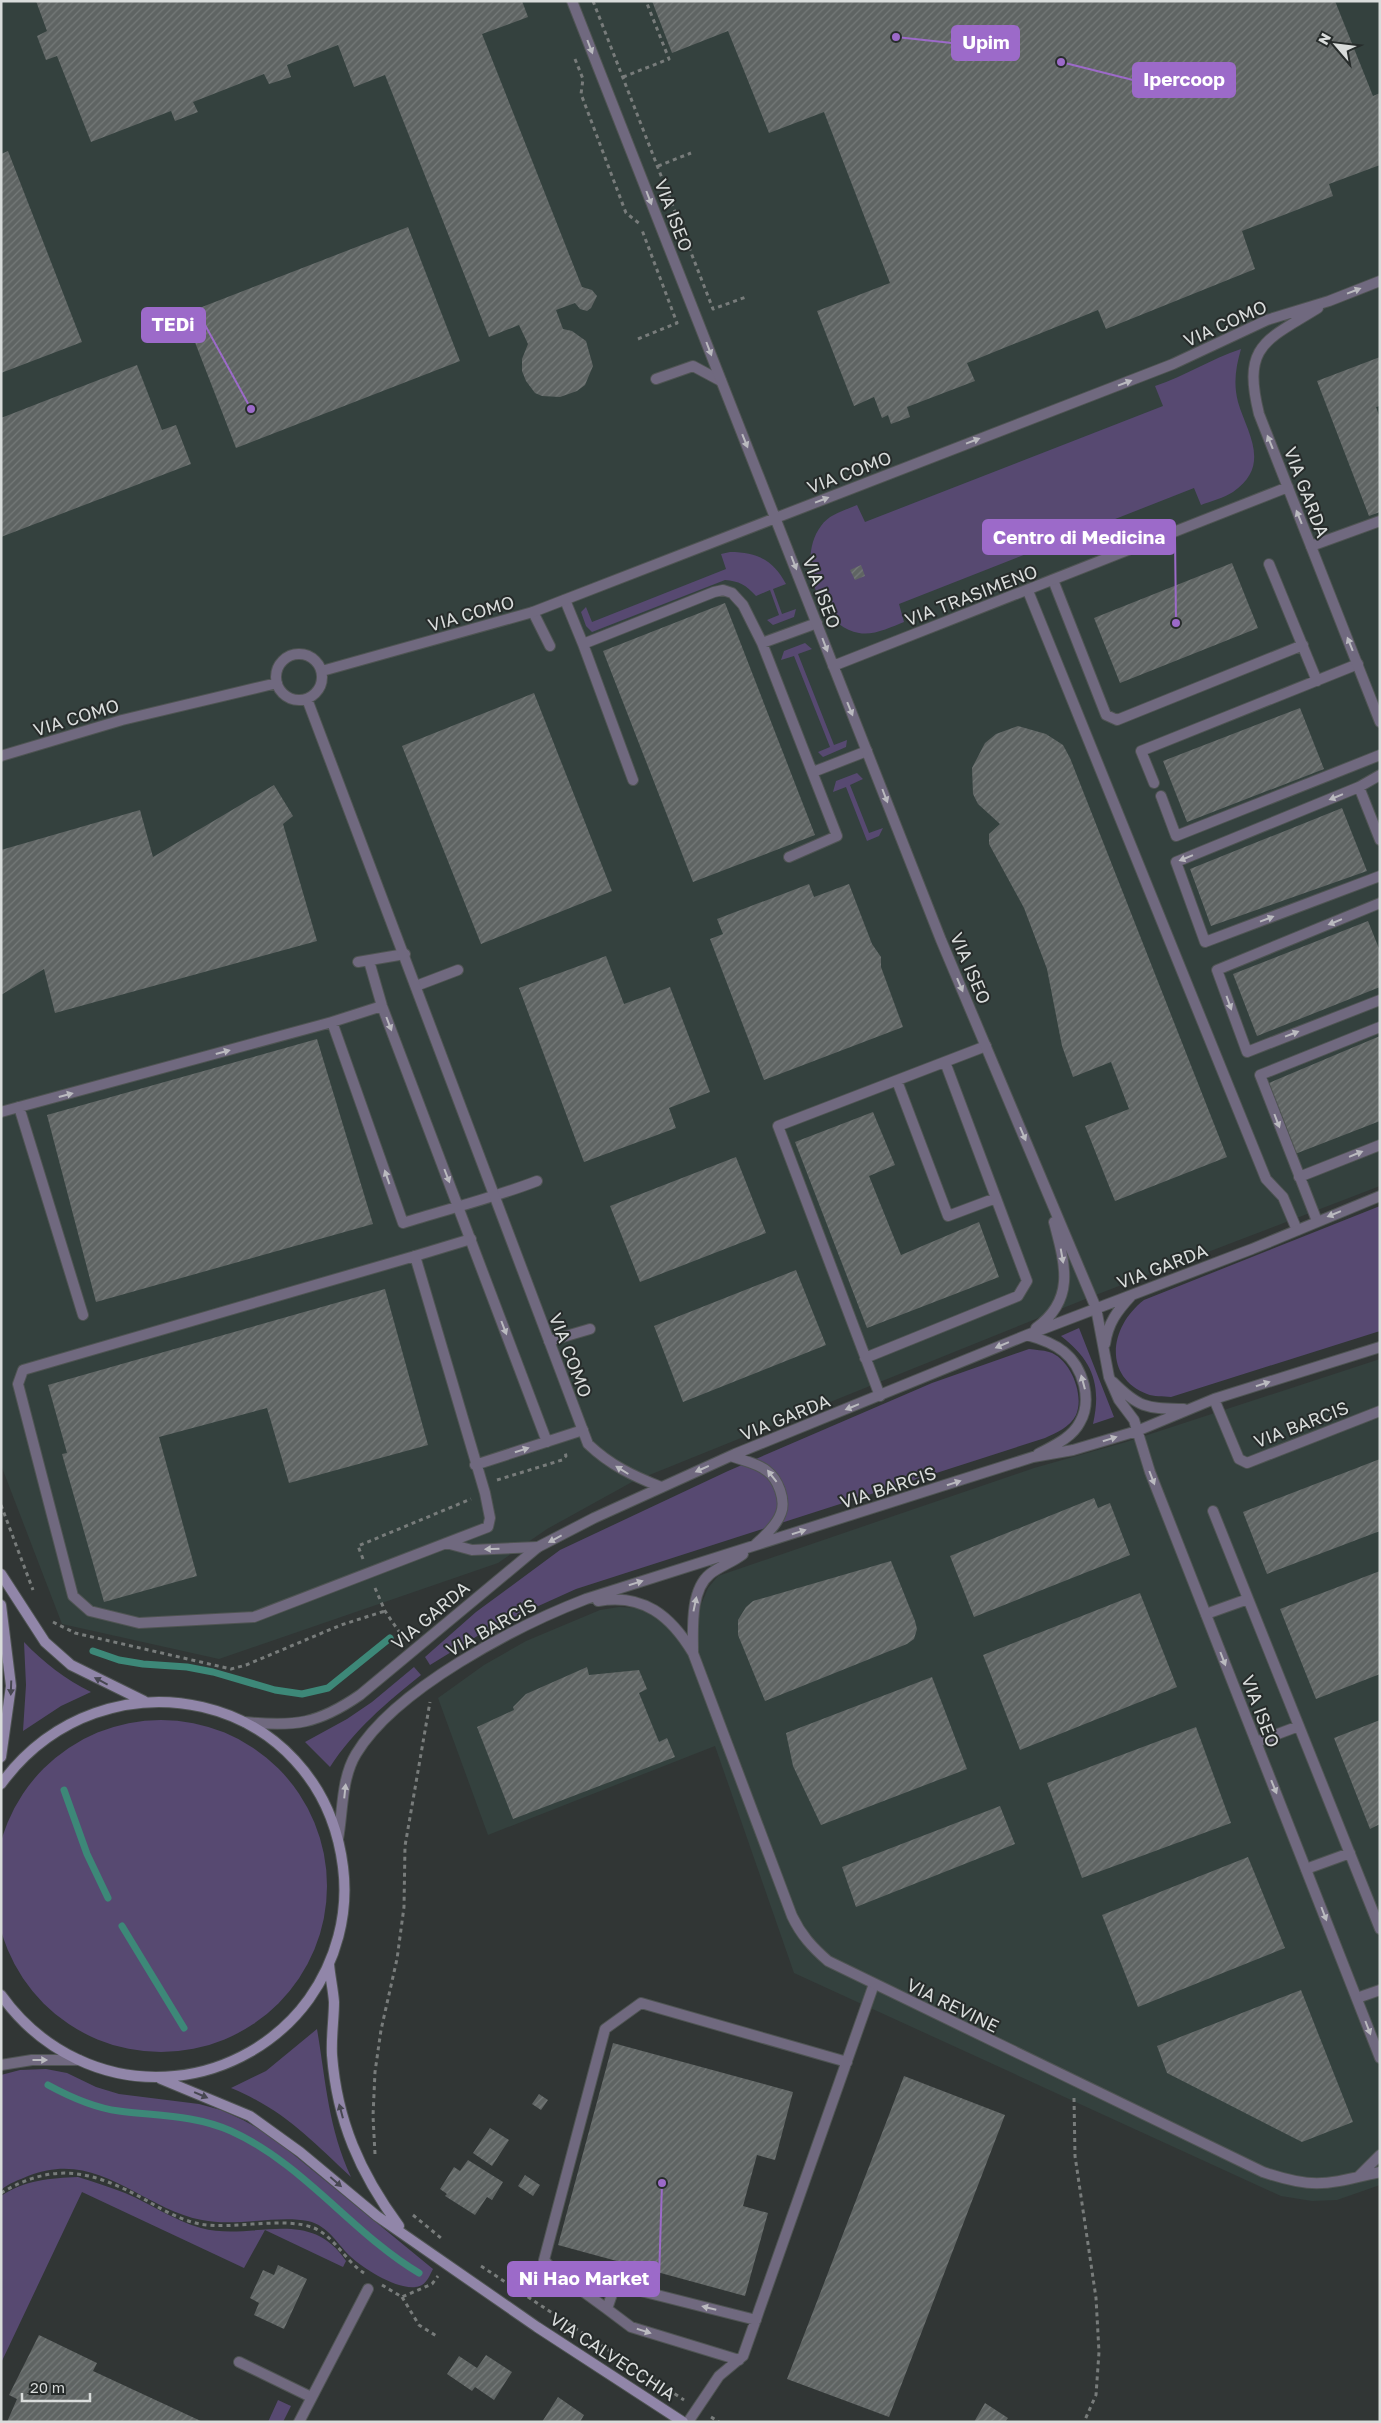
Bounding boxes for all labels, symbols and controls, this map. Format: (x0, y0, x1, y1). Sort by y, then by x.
north arrow (1311, 20, 1361, 70)
callout: Upim (952, 26, 1019, 60)
text: Upim (962, 30, 1010, 53)
text: N (1314, 30, 1334, 47)
one-way arrow (587, 39, 594, 54)
callout: Ipercoop (1133, 63, 1235, 97)
text: Ipercoop (1143, 67, 1225, 90)
street label: VIA ISEO (650, 176, 698, 254)
one-way arrow (646, 191, 654, 205)
one-way arrow (1347, 287, 1362, 295)
street label: VIA COMO (1180, 295, 1270, 351)
callout: TEDi (142, 308, 205, 342)
text: TEDi (152, 312, 195, 335)
one-way arrow (705, 342, 713, 357)
one-way arrow (1118, 379, 1133, 387)
one-way arrow (742, 433, 749, 448)
one-way arrow (1266, 434, 1274, 449)
one-way arrow (966, 437, 980, 445)
street label: VIA GARDA (1280, 444, 1334, 540)
street label: VIA COMO (804, 446, 894, 498)
one-way arrow (814, 496, 829, 503)
one-way arrow (1295, 510, 1303, 524)
callout: Centro di Medicina (983, 520, 1175, 554)
text: Centro di Medicina (993, 525, 1165, 548)
street label: VIA ISEO (798, 553, 846, 631)
one-way arrow (790, 556, 798, 570)
street label: VIA TRASIMENO (902, 560, 1040, 630)
street label: VIA COMO (425, 590, 517, 636)
one-way arrow (822, 637, 829, 652)
one-way arrow (1345, 637, 1353, 651)
street label: VIA COMO (30, 694, 122, 740)
one-way arrow (847, 701, 854, 716)
one-way arrow (881, 789, 889, 804)
one-way arrow (1329, 793, 1344, 801)
one-way arrow (1179, 854, 1193, 862)
one-way arrow (1259, 915, 1274, 922)
one-way arrow (1327, 918, 1342, 926)
street label: VIA ISEO (946, 929, 996, 1007)
one-way arrow (957, 977, 965, 992)
one-way arrow (1225, 996, 1233, 1011)
one-way arrow (385, 1017, 393, 1032)
one-way arrow (1285, 1030, 1300, 1037)
one-way arrow (216, 1048, 231, 1056)
one-way arrow (59, 1090, 74, 1098)
one-way arrow (1274, 1114, 1282, 1128)
one-way arrow (1019, 1127, 1027, 1142)
one-way arrow (1348, 1150, 1363, 1158)
one-way arrow (444, 1168, 451, 1183)
one-way arrow (382, 1170, 390, 1185)
one-way arrow (1327, 1210, 1342, 1218)
street label: VIA GARDA (1114, 1239, 1210, 1293)
one-way arrow (1059, 1248, 1067, 1264)
street label: VIA COMO (545, 1310, 597, 1400)
one-way arrow (501, 1320, 508, 1335)
one-way arrow (995, 1342, 1009, 1350)
one-way arrow (1079, 1375, 1087, 1390)
one-way arrow (1256, 1379, 1271, 1387)
street label: VIA GARDA (737, 1389, 833, 1445)
street label: VIA BARCIS (1251, 1396, 1351, 1452)
one-way arrow (845, 1404, 859, 1412)
one-way arrow (1103, 1435, 1118, 1443)
one-way arrow (514, 1446, 529, 1453)
street label: VIA BARCIS (837, 1461, 939, 1513)
one-way arrow (615, 1466, 628, 1475)
one-way arrow (695, 1466, 709, 1474)
one-way arrow (766, 1470, 777, 1483)
one-way arrow (1149, 1470, 1156, 1485)
one-way arrow (947, 1479, 962, 1486)
one-way arrow (792, 1528, 807, 1535)
one-way arrow (547, 1535, 562, 1543)
one-way arrow (484, 1545, 500, 1553)
street label: VIA GARDA (386, 1576, 474, 1654)
one-way arrow (628, 1579, 643, 1587)
street label: VIA BARCIS (442, 1593, 540, 1661)
one-way arrow (692, 1596, 700, 1612)
one-way arrow (1220, 1652, 1228, 1666)
street label: VIA ISEO (1237, 1672, 1285, 1750)
one-way arrow (94, 1677, 108, 1685)
one-way arrow (6, 1681, 14, 1697)
one-way arrow (1270, 1780, 1278, 1794)
one-way arrow (341, 1783, 349, 1799)
one-way arrow (1320, 1907, 1328, 1921)
street label: VIA REVINE (903, 1973, 1003, 2037)
one-way arrow (1365, 2021, 1372, 2036)
one-way arrow (32, 2056, 48, 2064)
one-way arrow (194, 2091, 208, 2099)
one-way arrow (337, 2103, 345, 2118)
one-way arrow (330, 2177, 343, 2188)
callout: Ni Hao Market (508, 2262, 659, 2296)
text: Ni Hao Market (519, 2266, 650, 2289)
one-way arrow (701, 2304, 716, 2312)
street label: VIA CALVECCHIA (546, 2307, 680, 2405)
one-way arrow (637, 2328, 652, 2336)
scale bar (22, 2370, 90, 2402)
text: 20 m (30, 2378, 65, 2396)

